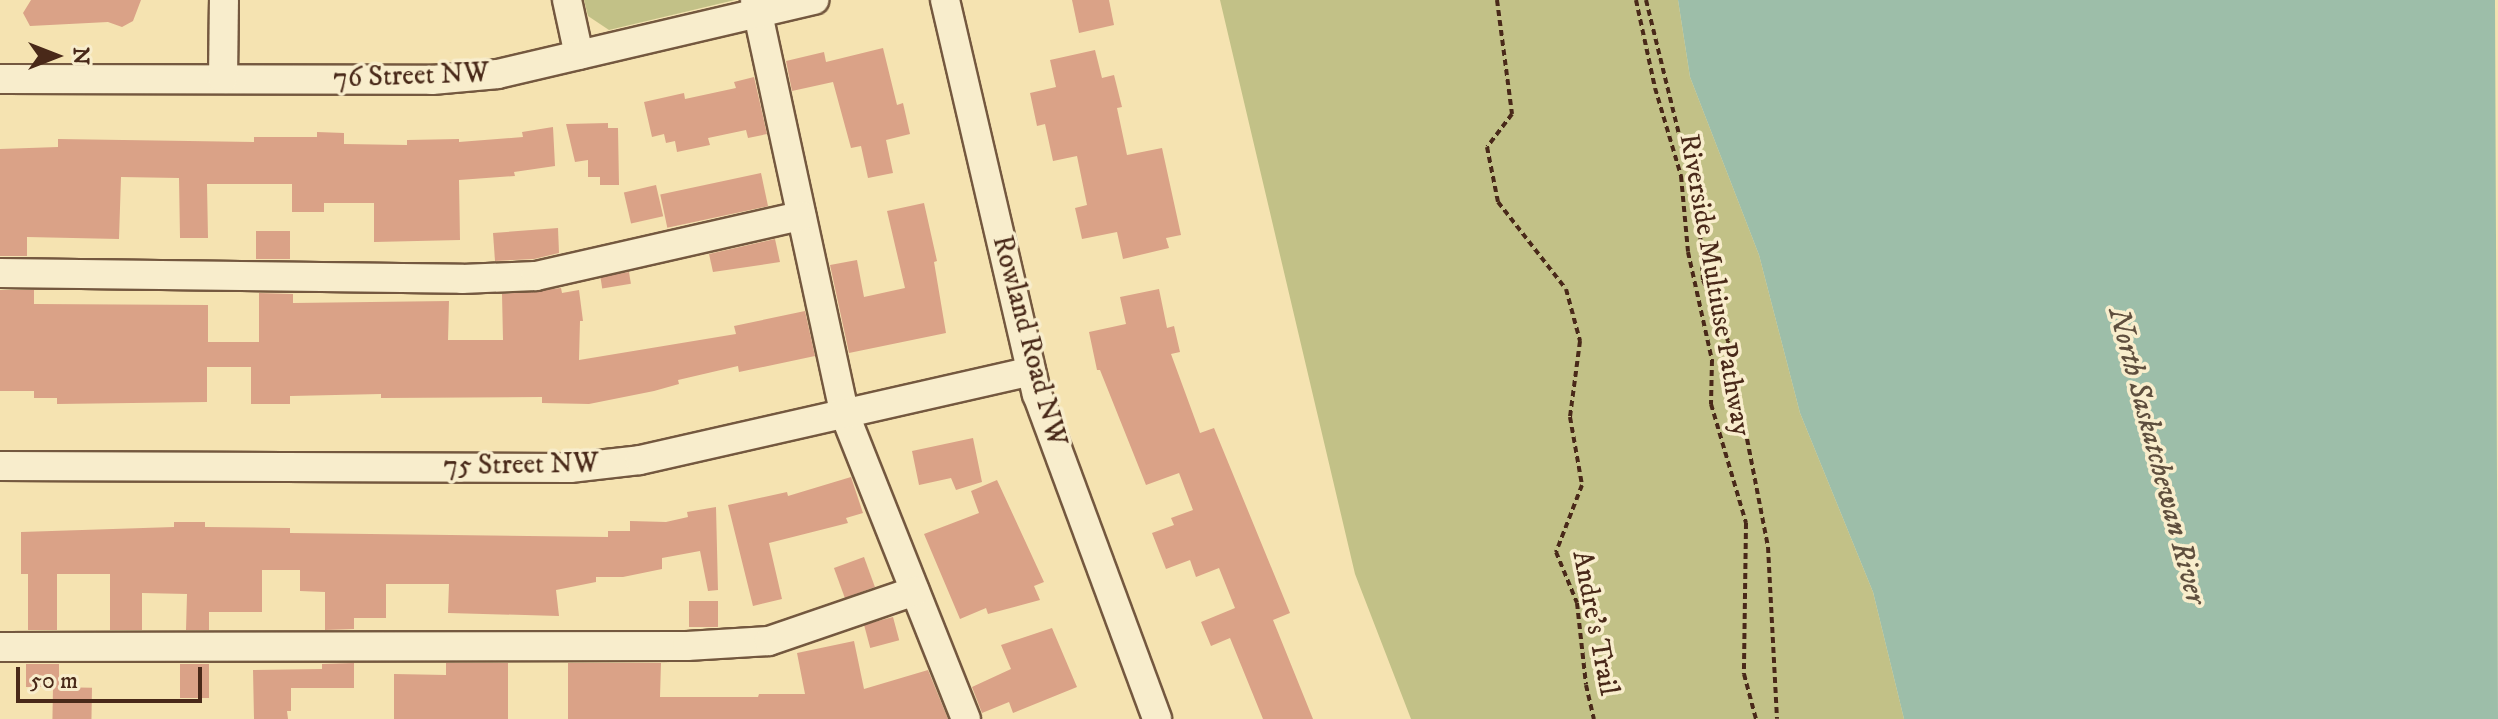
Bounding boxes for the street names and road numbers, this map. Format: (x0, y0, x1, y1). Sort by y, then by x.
street label: 76 Street NW (332, 56, 490, 96)
street label: Riverside Multiuse Pathway (1672, 131, 1758, 439)
street label: Rowland Road NW (985, 232, 1073, 450)
street label: 75 Street NW (443, 447, 599, 483)
street label: Andre's Trail (1565, 548, 1625, 698)

